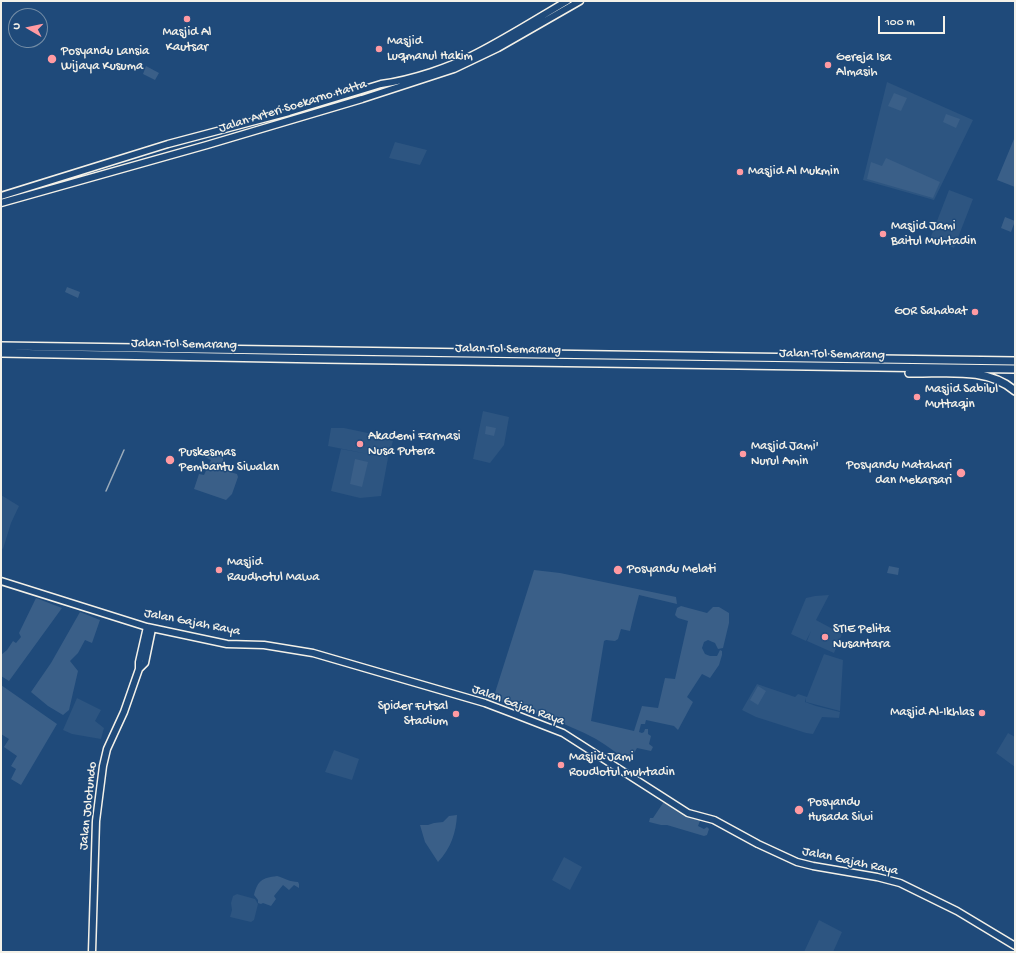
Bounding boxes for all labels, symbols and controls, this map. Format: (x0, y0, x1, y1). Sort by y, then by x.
north arrow (8, 8, 48, 48)
scale bar (880, 8, 947, 34)
marker: Masjid Al Kautsar (182, 14, 192, 24)
text: 100 m (885, 16, 915, 30)
text: U (11, 22, 24, 30)
place label: Masjid Al Kautsar (163, 25, 211, 56)
place label: Masjid Luqmanul Hakim (387, 34, 473, 65)
place label: Posyandu Lansia Wijaya Kusuma (61, 44, 149, 75)
marker: Masjid Luqmanul Hakim (374, 44, 384, 54)
place label: Gereja Isa Almasih (836, 50, 891, 81)
marker: Posyandu Lansia Wijaya Kusuma (46, 53, 58, 65)
marker: Gereja Isa Almasih (823, 60, 833, 70)
street label: Jalan Arteri Soekarno Hatta (217, 77, 369, 137)
place label: Masjid Al Mukmin (748, 164, 839, 180)
marker: Masjid Al Mukmin (735, 167, 745, 177)
place label: Masjid Jami Baitul Muhtadin (891, 219, 976, 250)
marker: Masjid Jami Baitul Muhtadin (878, 229, 888, 239)
place label: GOR Sahabat (894, 304, 967, 320)
marker: GOR Sahabat (970, 307, 980, 317)
street label: Jalan Tol Semarang (131, 336, 237, 354)
street label: Jalan Tol Semarang (455, 341, 561, 359)
street label: Jalan Tol Semarang (779, 346, 885, 364)
place label: Masjid Sabilul Muttaqin (925, 382, 998, 413)
marker: Masjid Sabilul Muttaqin (912, 392, 922, 402)
place label: Akademi Farmasi Nusa Putera (368, 429, 461, 460)
marker: Akademi Farmasi Nusa Putera (355, 439, 365, 449)
place label: Masjid Jami' Nurul Amin (751, 439, 819, 470)
place label: Puskesmas Pembantu Siwalan (179, 445, 279, 476)
marker: Masjid Jami' Nurul Amin (738, 449, 748, 459)
marker: Puskesmas Pembantu Siwalan (164, 454, 176, 466)
place label: Posyandu Matahari dan Mekarsari (846, 458, 952, 489)
marker: Posyandu Matahari dan Mekarsari (955, 467, 967, 479)
place label: Masjid Raudhotul Mawa (227, 555, 319, 586)
place label: Posyandu Melati (627, 562, 716, 578)
marker: Posyandu Melati (612, 564, 624, 576)
marker: Masjid Raudhotul Mawa (214, 565, 224, 575)
street label: Jalan Gajah Raya (143, 606, 241, 640)
place label: STIE Pelita Nusantara (833, 622, 890, 653)
marker: STIE Pelita Nusantara (820, 632, 830, 642)
street label: Jalan Gajah Raya (469, 682, 567, 730)
place label: Spider Futsal Stadium (378, 699, 448, 730)
place label: Masjid Al-Ikhlas (890, 705, 974, 721)
marker: Masjid Al-Ikhlas (977, 708, 987, 718)
marker: Spider Futsal Stadium (451, 709, 461, 719)
place label: Masjid Jami Roudlotul muhtadin (569, 750, 675, 781)
marker: Masjid Jami Roudlotul muhtadin (556, 760, 566, 770)
street label: Jalan Jolotundo (77, 761, 101, 851)
place label: Posyandu Husada Siwi (808, 795, 873, 826)
marker: Posyandu Husada Siwi (793, 804, 805, 816)
street label: Jalan Gajah Raya (801, 844, 899, 880)

